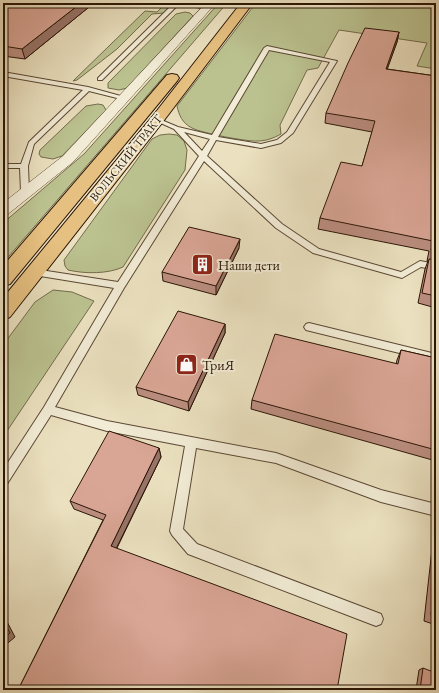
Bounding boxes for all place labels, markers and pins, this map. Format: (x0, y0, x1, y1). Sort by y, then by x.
building icon: Наши дети (189, 252, 215, 278)
place label: Наши дети (218, 256, 280, 274)
shop icon: ТриЯ (173, 352, 199, 378)
place label: ТриЯ (202, 356, 235, 374)

